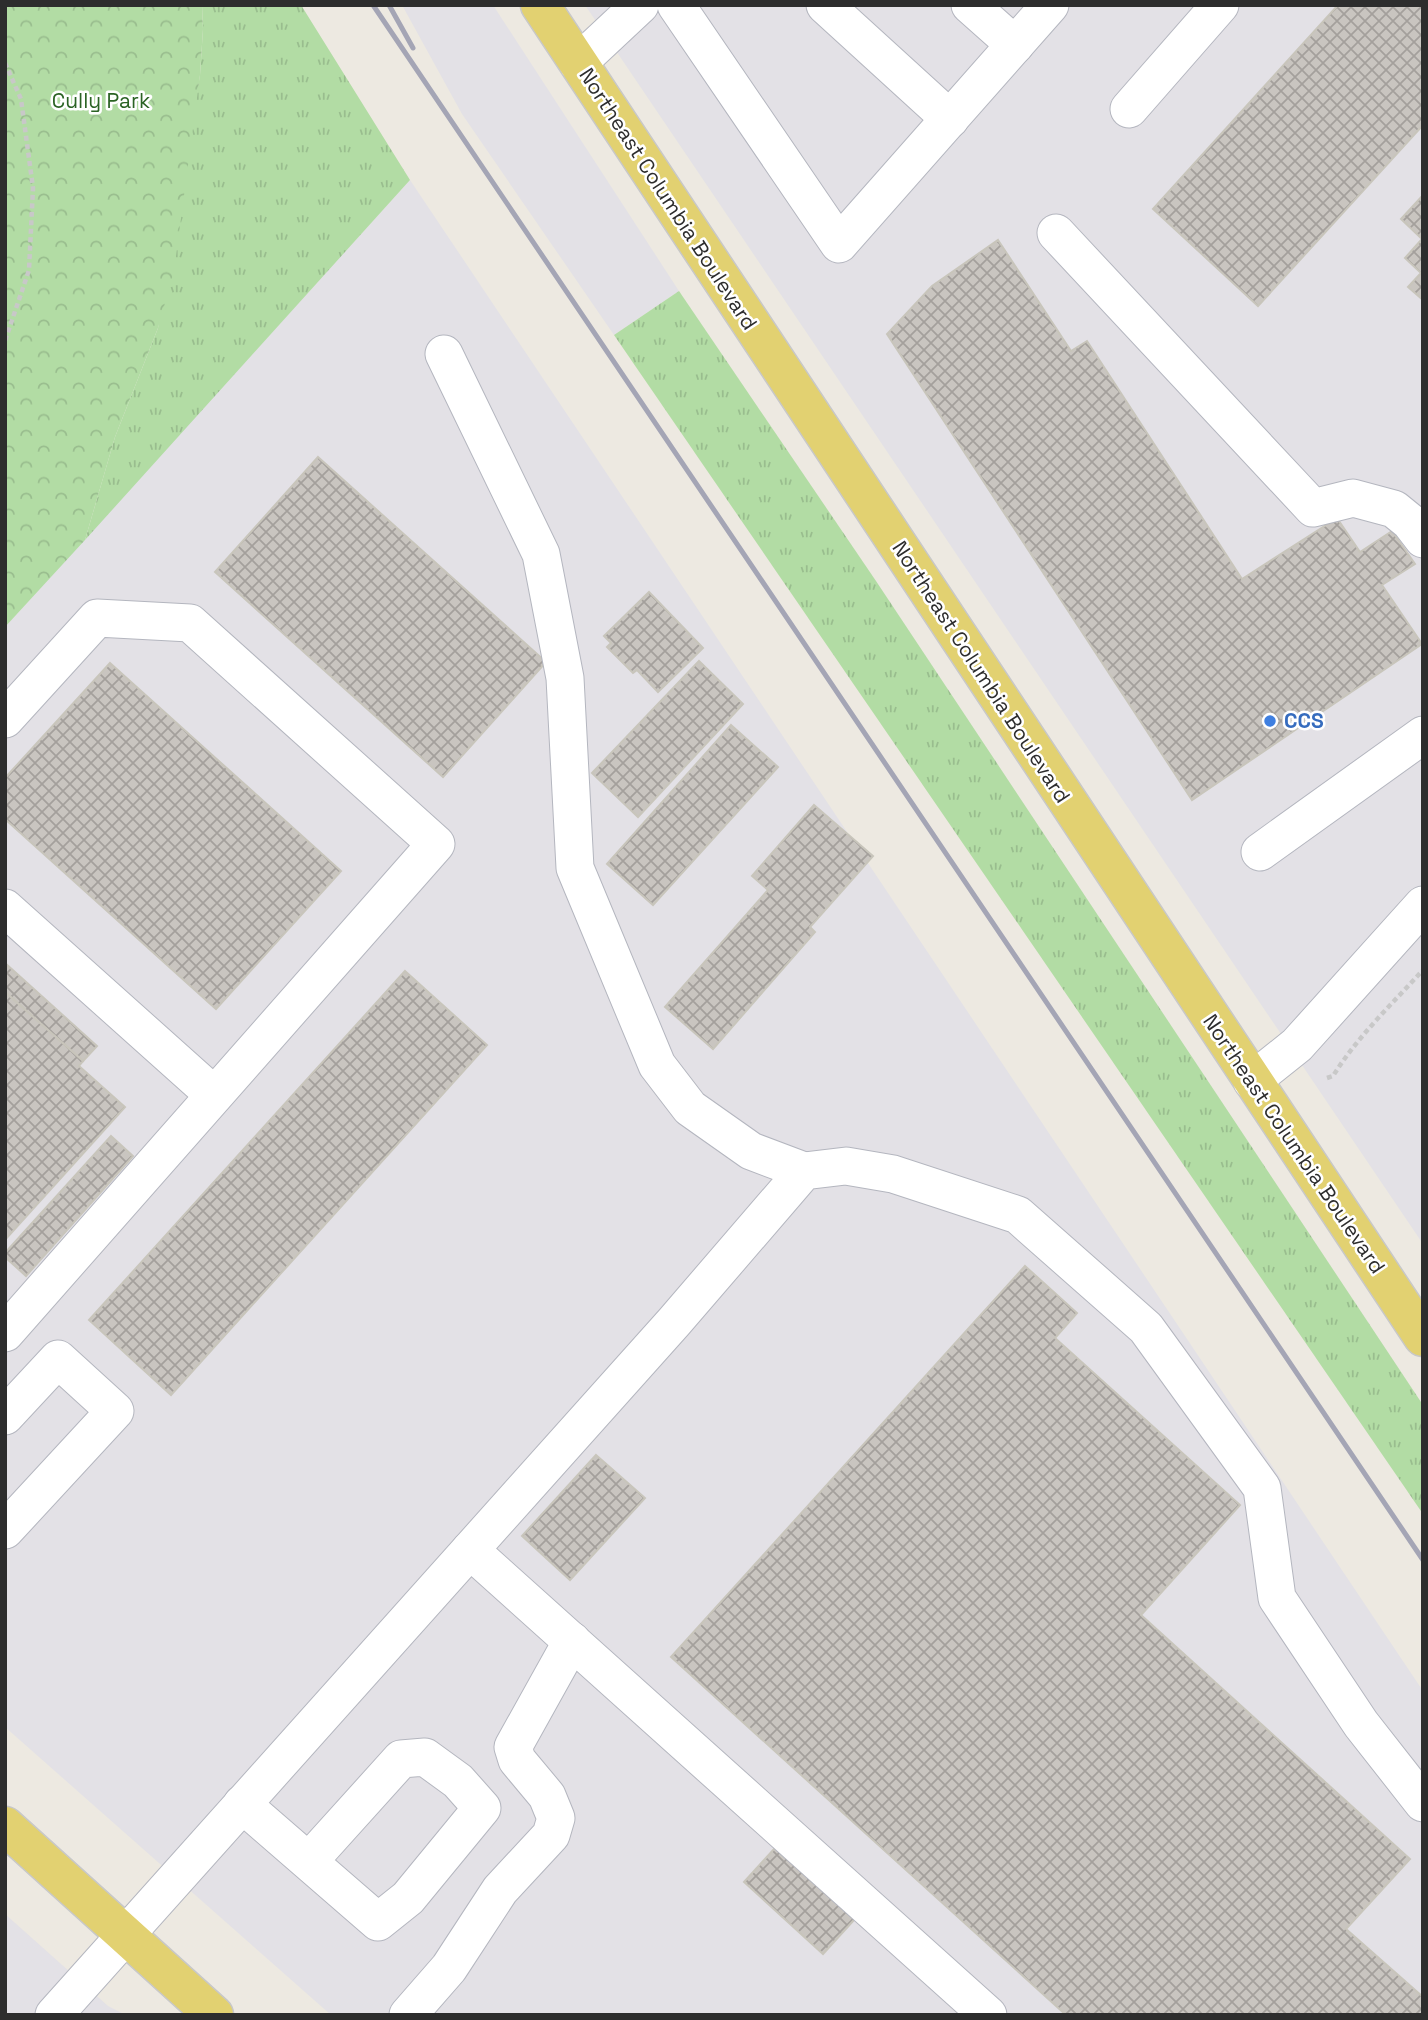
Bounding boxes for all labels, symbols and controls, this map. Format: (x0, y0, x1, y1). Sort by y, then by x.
street label: Northeast Columbia Boulevard (573, 63, 763, 335)
park label: Cully Park (52, 87, 150, 114)
street label: Northeast Columbia Boulevard (886, 536, 1076, 808)
place label: CCS (1284, 707, 1324, 734)
marker: CCS (1262, 713, 1278, 729)
street label: Northeast Columbia Boulevard (1197, 1009, 1392, 1279)

